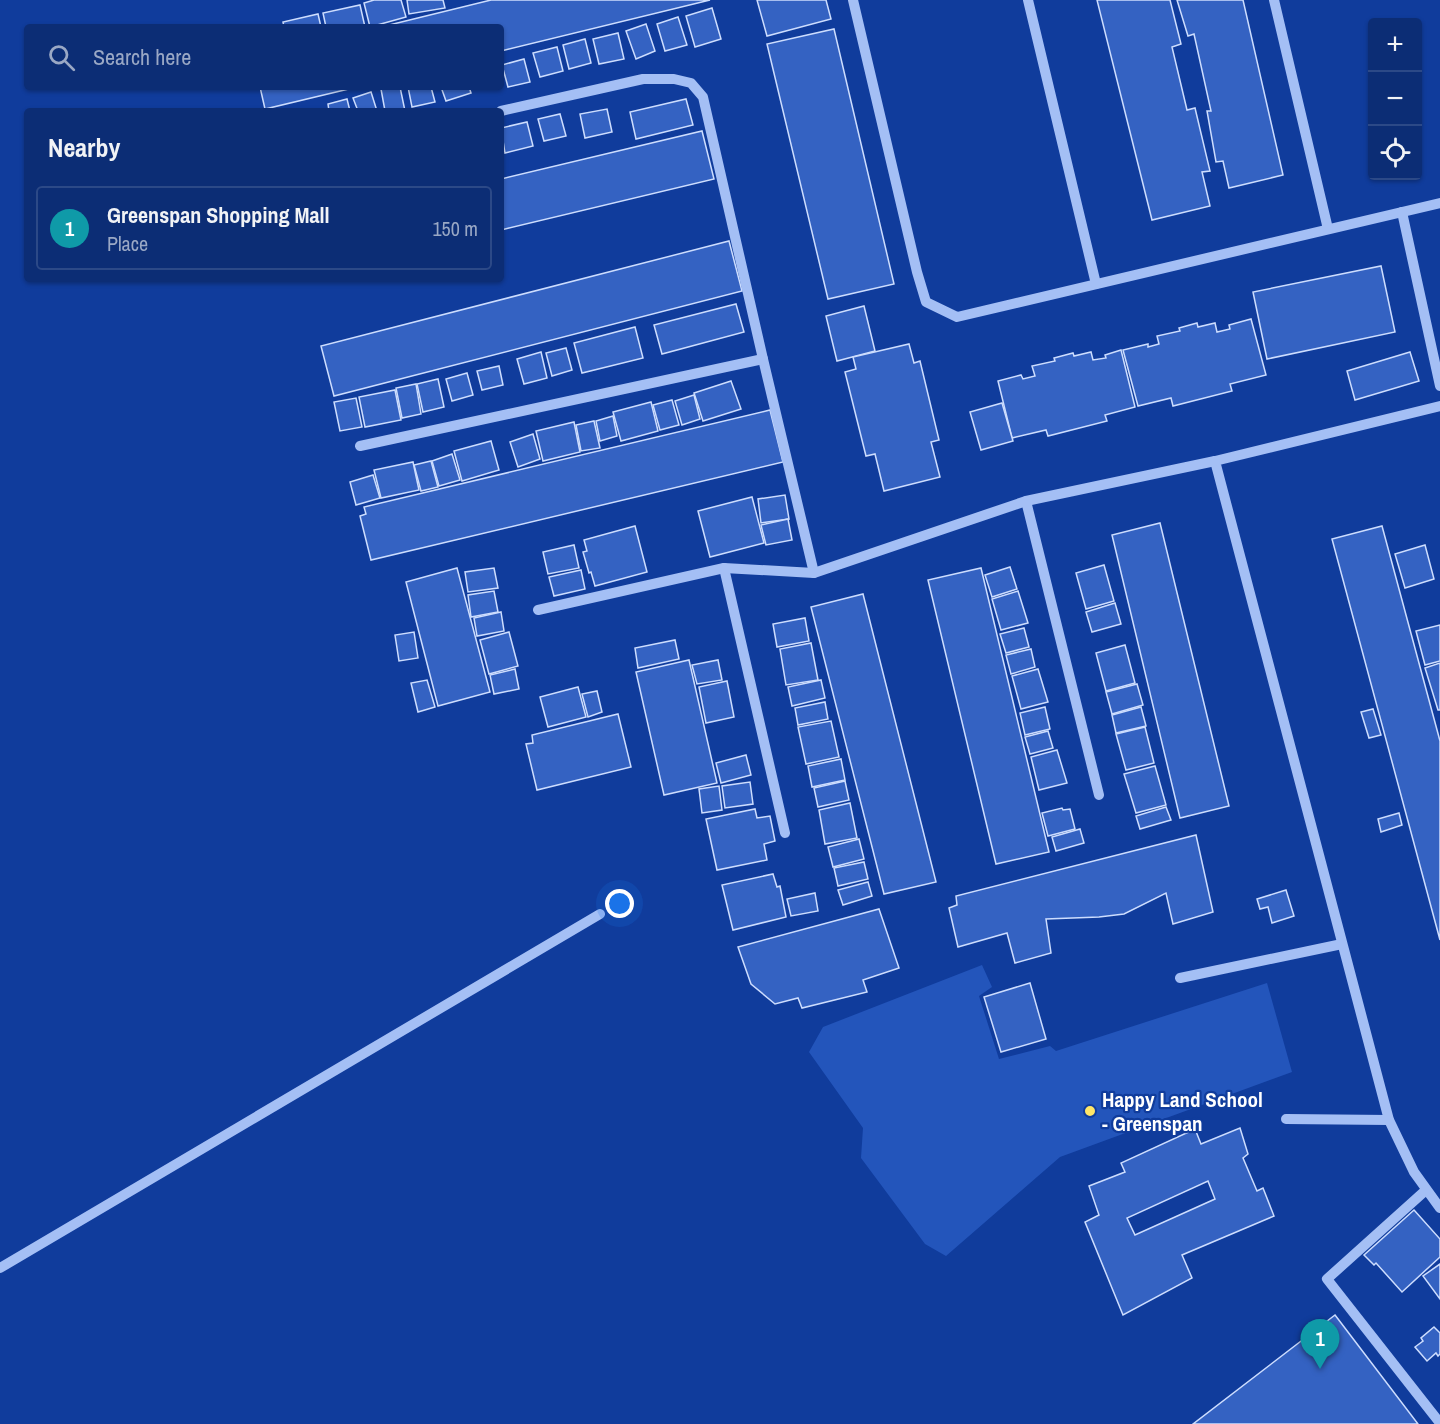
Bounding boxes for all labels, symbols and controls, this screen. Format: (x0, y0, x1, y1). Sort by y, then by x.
map controls (1368, 18, 1422, 180)
button: + (1368, 18, 1422, 72)
search box (24, 24, 504, 90)
icon: search (45, 41, 78, 74)
text: Search here (93, 42, 191, 72)
button: − (1368, 72, 1422, 126)
button: locate (1368, 126, 1422, 180)
text: Nearby (48, 130, 120, 165)
text: Greenspan Shopping Mall (107, 200, 330, 230)
text: 1 (65, 215, 74, 242)
text: 150 m (432, 215, 478, 242)
text: Place (107, 230, 148, 257)
your location (605, 889, 634, 918)
place label: Happy Land School - Greenspan (1102, 1085, 1263, 1138)
marker: Happy Land School - Greenspan (1083, 1104, 1097, 1118)
pin: 1 (1300, 1320, 1340, 1369)

